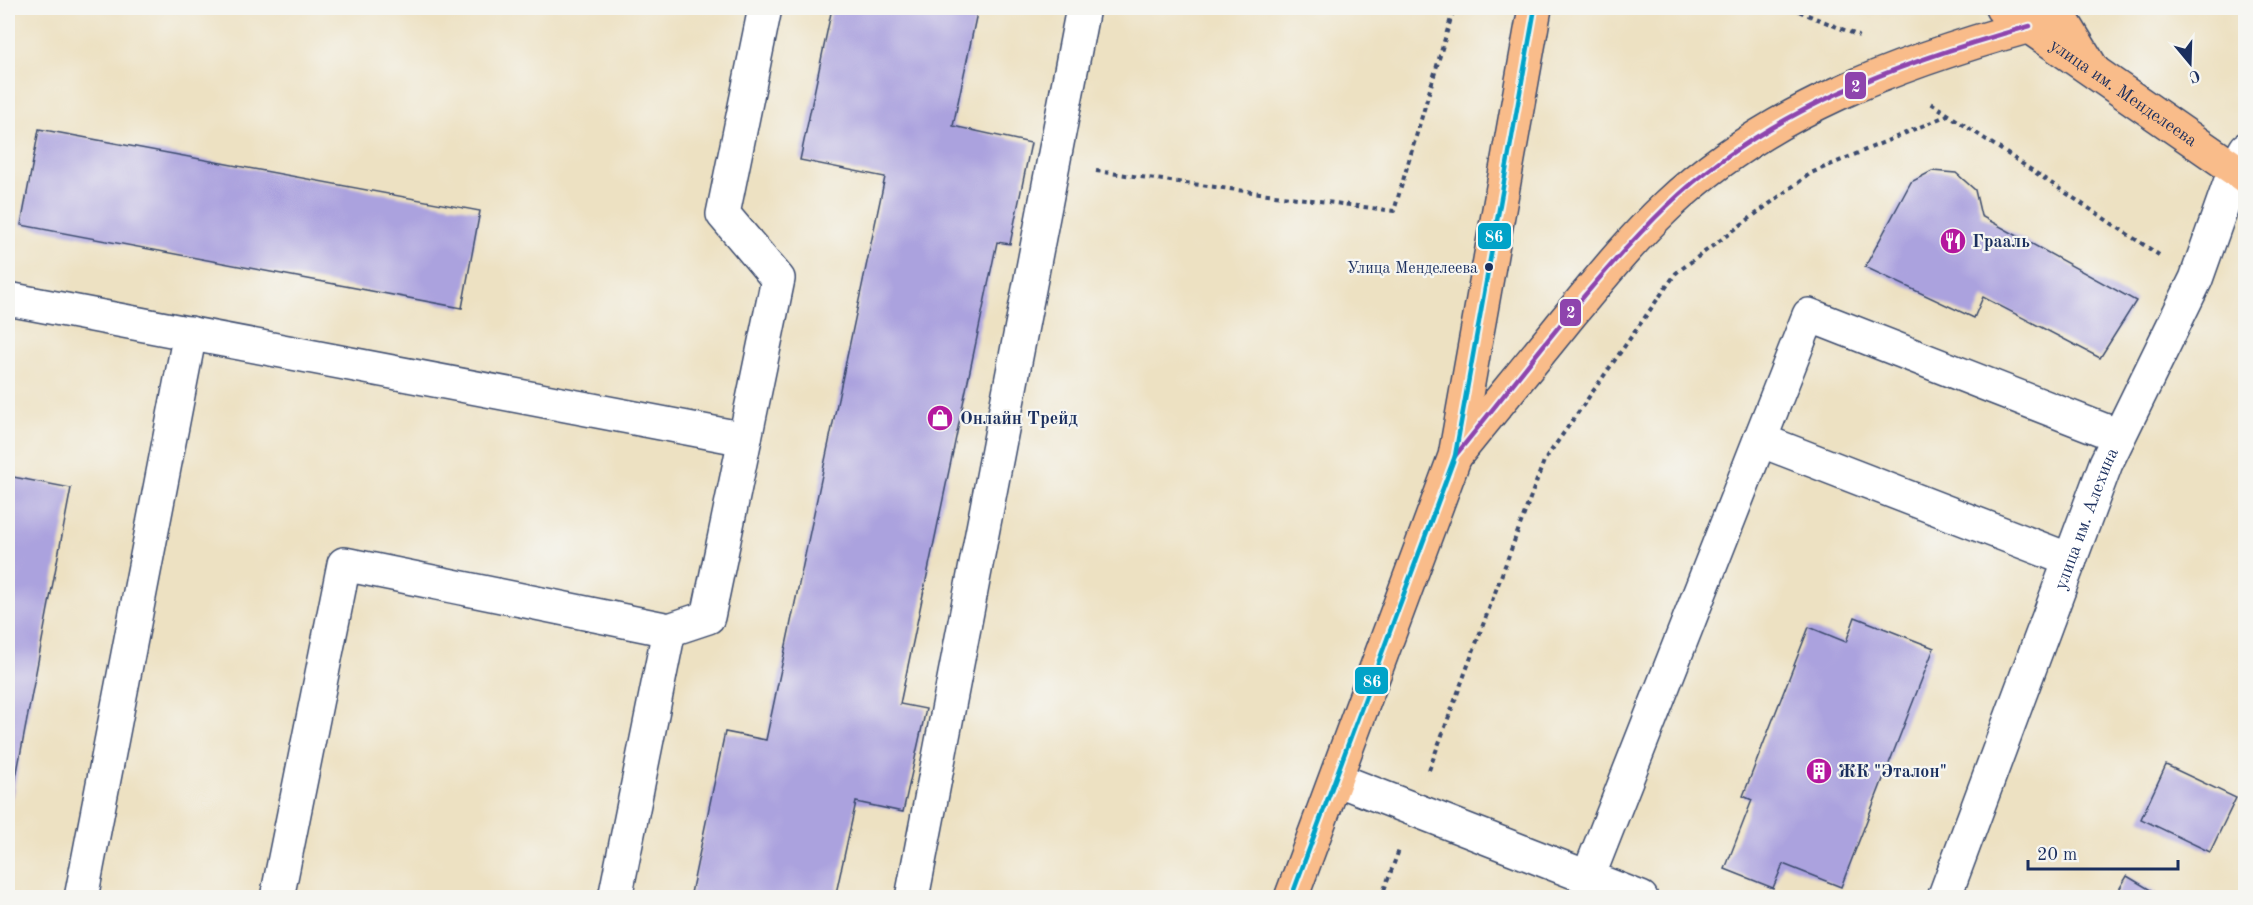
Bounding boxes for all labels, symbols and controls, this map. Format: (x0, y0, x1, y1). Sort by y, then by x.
north arrow (2160, 33, 2220, 93)
street label: улица им. Менделеева (2046, 36, 2200, 150)
text: С (2187, 66, 2202, 85)
line badge: 2 (1844, 71, 1867, 100)
text: 2 (1851, 80, 1861, 96)
line badge: 86 (1477, 222, 1512, 250)
restaurant icon: Грааль (1938, 226, 1968, 256)
text: 86 (1485, 230, 1503, 246)
place label: Грааль (1972, 233, 2030, 251)
place label: Улица Менделеева (1347, 261, 1478, 277)
marker: Улица Менделеева (1483, 261, 1495, 273)
line badge: 2 (1559, 298, 1582, 327)
text: 2 (1566, 306, 1576, 322)
shop icon: Онлайн Трейд (925, 403, 955, 433)
place label: Онлайн Трейд (960, 410, 1078, 428)
street label: улица им. Алехина (2052, 445, 2122, 592)
line badge: 86 (1354, 666, 1389, 695)
text: 86 (1363, 675, 1381, 691)
building icon: ЖК "Эталон" (1804, 756, 1834, 786)
place label: ЖК "Эталон" (1838, 763, 1947, 781)
scale bar (2028, 833, 2178, 871)
text: 20 m (2037, 846, 2077, 864)

